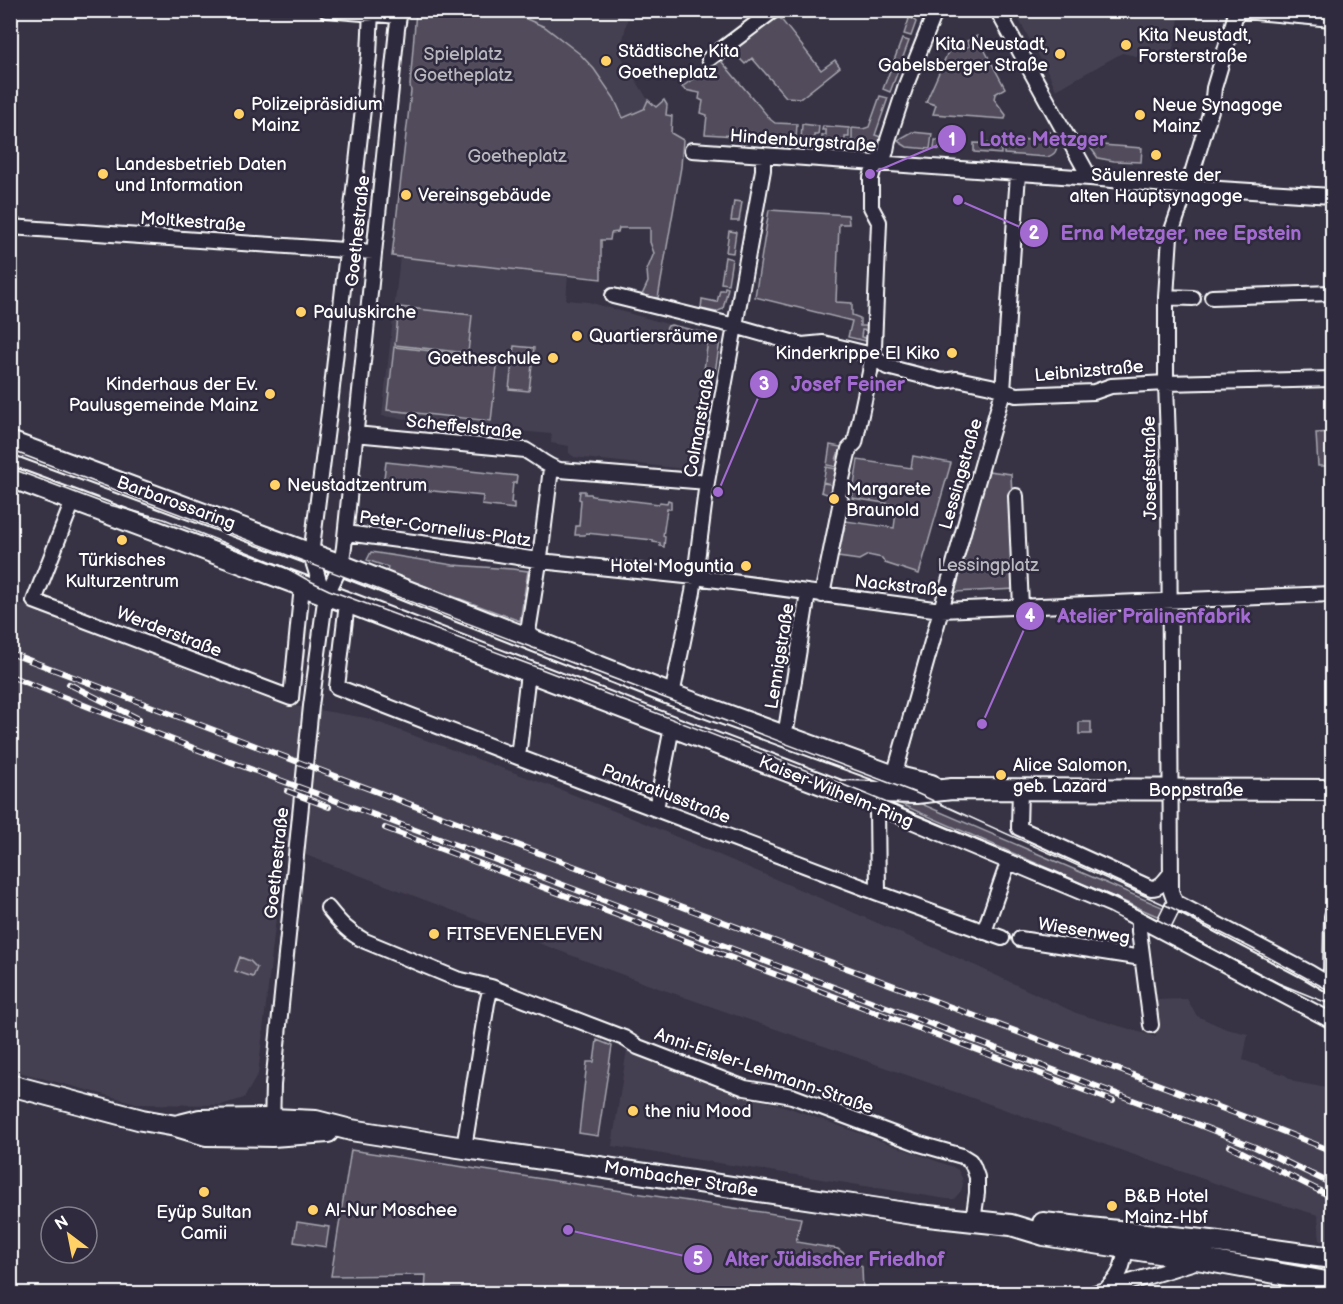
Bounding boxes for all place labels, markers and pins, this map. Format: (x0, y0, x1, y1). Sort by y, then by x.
place label: Kita Neustadt, Forsterstraße (1138, 25, 1251, 67)
place label: Kita Neustadt, Gabelsberger Straße (878, 34, 1048, 76)
marker: Kita Neustadt, Forsterstraße (1119, 38, 1133, 52)
place label: Städtische Kita Goetheplatz (618, 41, 739, 83)
marker: Kita Neustadt, Gabelsberger Straße (1053, 47, 1067, 61)
marker: Städtische Kita Goetheplatz (599, 54, 613, 68)
place label: Polizeipräsidium Mainz (251, 94, 383, 136)
place label: Neue Synagoge Mainz (1152, 95, 1283, 137)
marker: Polizeipräsidium Mainz (232, 107, 246, 121)
marker: Neue Synagoge Mainz (1133, 108, 1147, 122)
callout: Lotte Metzger (937, 120, 1119, 158)
marker: Säulenreste der alten Hauptsynagoge (1149, 148, 1163, 162)
place label: Landesbetrieb Daten und Information (115, 154, 287, 196)
place label: Säulenreste der alten Hauptsynagoge (1069, 165, 1243, 207)
marker: Landesbetrieb Daten und Information (96, 167, 110, 181)
place label: Vereinsgebäude (418, 185, 551, 206)
marker: Vereinsgebäude (399, 188, 413, 202)
callout: Erna Metzger, nee Epstein (1019, 214, 1314, 252)
place label: Pauluskirche (313, 302, 416, 323)
marker: Pauluskirche (294, 305, 308, 319)
place label: Quartiersräume (589, 326, 718, 347)
marker: Quartiersräume (570, 329, 584, 343)
place label: Kinderkrippe El Kiko (775, 343, 940, 364)
marker: Kinderkrippe El Kiko (945, 346, 959, 360)
place label: Goetheschule (428, 348, 541, 369)
marker: Goetheschule (546, 351, 560, 365)
callout: Josef Feiner (749, 365, 917, 403)
place label: Kinderhaus der Ev. Paulusgemeinde Mainz (69, 374, 258, 416)
marker: Kinderhaus der Ev. Paulusgemeinde Mainz (263, 387, 277, 401)
place label: Neustadtzentrum (287, 475, 427, 496)
marker: Neustadtzentrum (268, 478, 282, 492)
place label: Margarete Braunold (846, 479, 931, 521)
marker: Margarete Braunold (827, 492, 841, 506)
marker: Türkisches Kulturzentrum (115, 533, 129, 547)
place label: Türkisches Kulturzentrum (65, 550, 179, 592)
place label: Hotel Moguntia (610, 556, 734, 577)
marker: Hotel Moguntia (739, 559, 753, 573)
callout: Atelier Pralinenfabrik (1015, 597, 1263, 635)
place label: Alice Salomon, geb. Lazard (1013, 755, 1131, 797)
marker: Alice Salomon, geb. Lazard (994, 768, 1008, 782)
place label: FITSEVENELEVEN (446, 924, 603, 945)
marker: FITSEVENELEVEN (427, 927, 441, 941)
place label: the niu Mood (645, 1101, 752, 1122)
marker: the niu Mood (626, 1104, 640, 1118)
marker: Eyüp Sultan Camii (197, 1185, 211, 1199)
place label: B&B Hotel Mainz-Hbf (1124, 1186, 1208, 1228)
marker: B&B Hotel Mainz-Hbf (1105, 1199, 1119, 1213)
place label: Al-Nur Moschee (325, 1200, 457, 1221)
place label: Eyüp Sultan Camii (156, 1202, 252, 1244)
marker: Al-Nur Moschee (306, 1203, 320, 1217)
callout: Alter Jüdischer Friedhof (683, 1240, 957, 1278)

